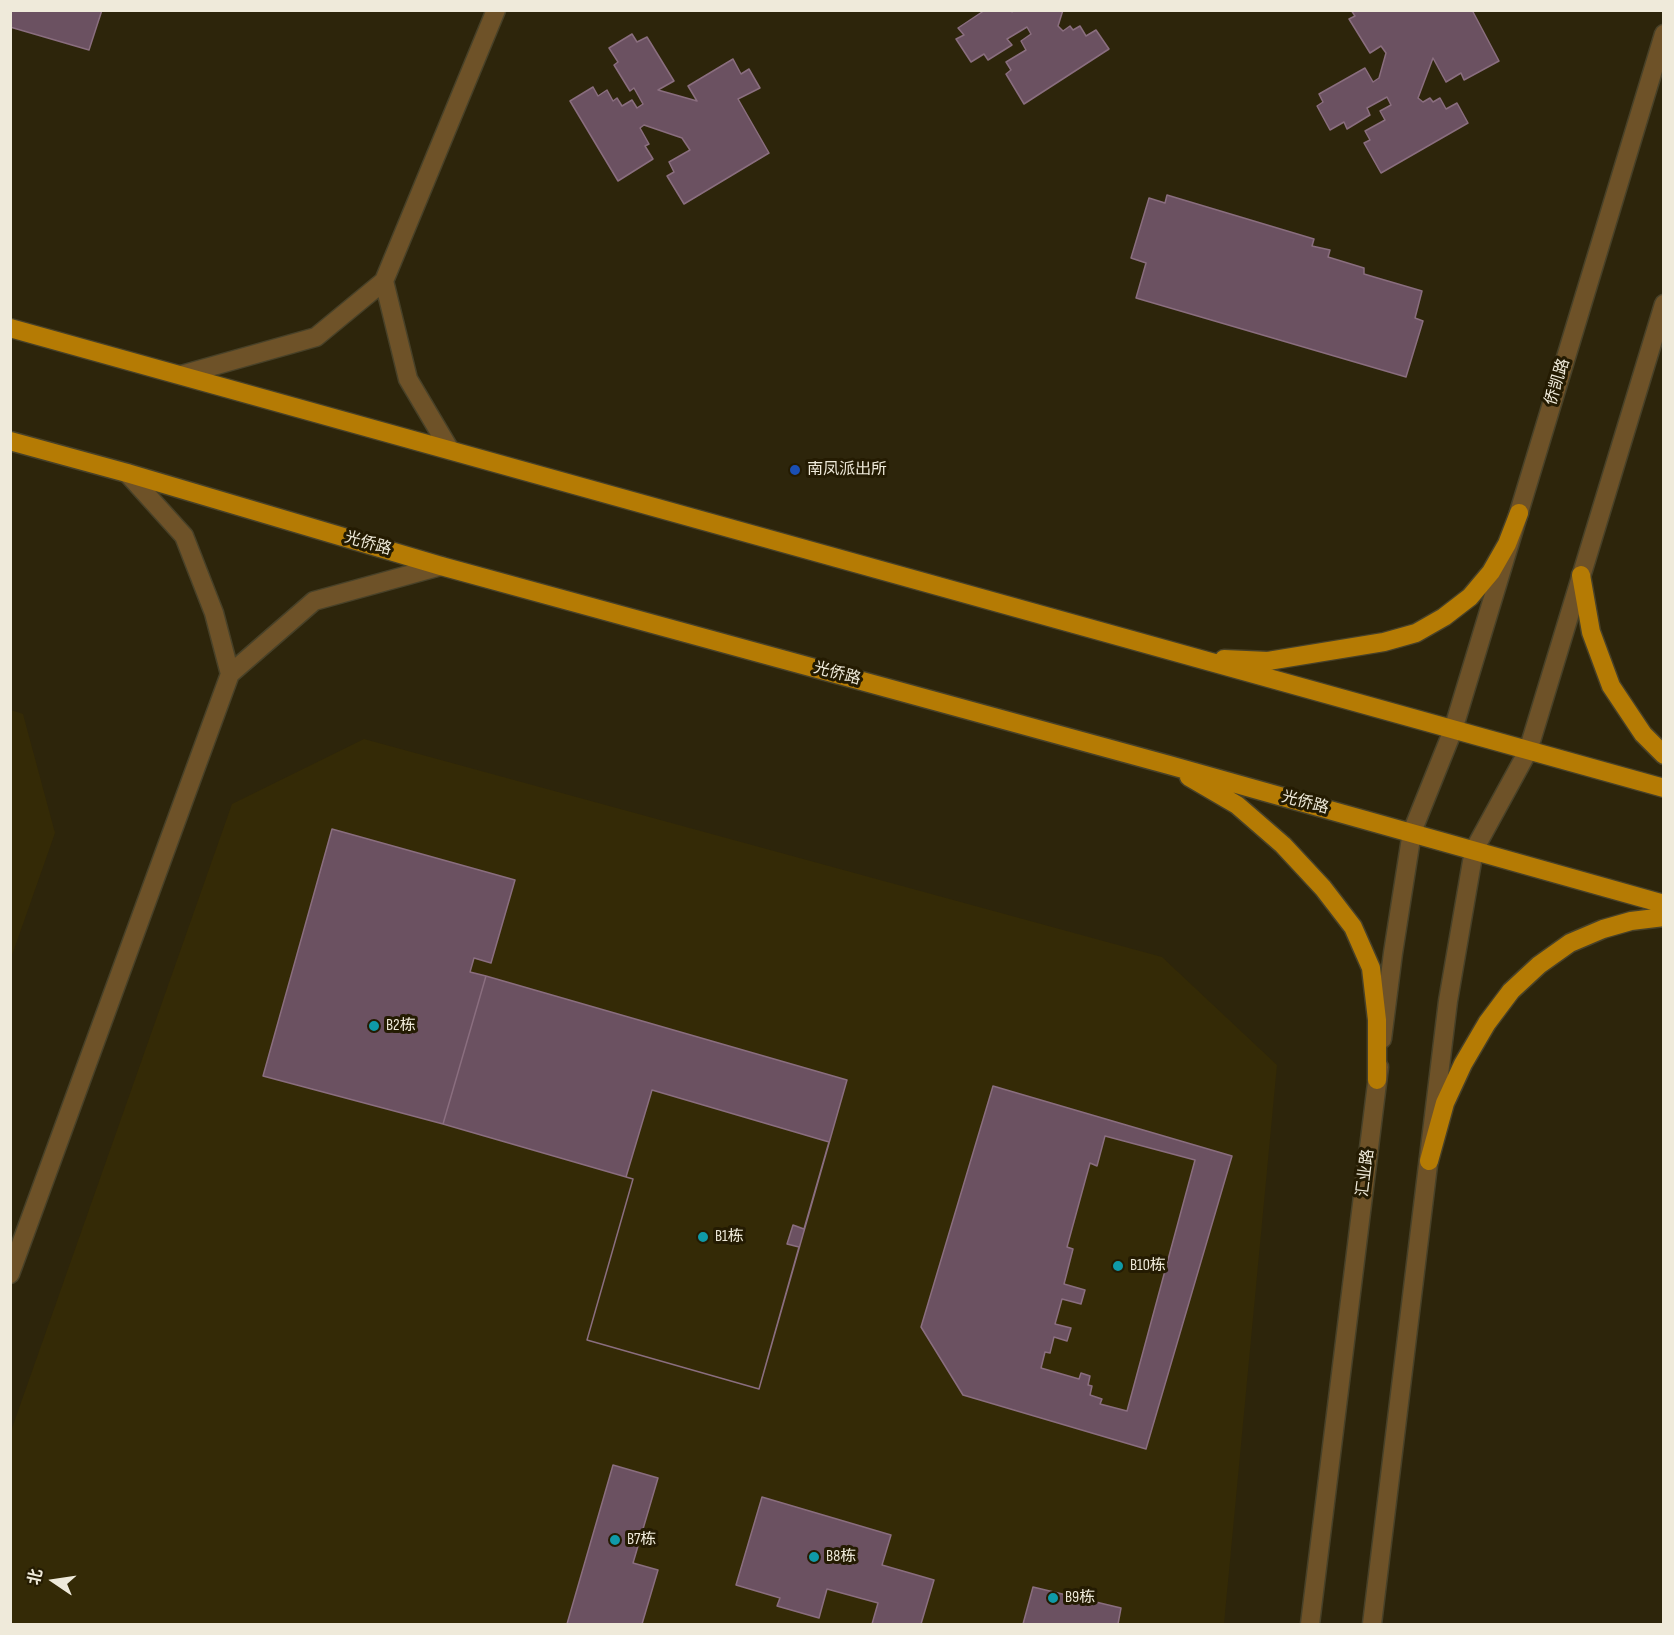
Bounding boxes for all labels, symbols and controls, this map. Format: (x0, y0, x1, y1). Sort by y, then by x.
street label: 侨凯路 (1542, 356, 1574, 408)
place label: 南凤派出所 (807, 460, 887, 480)
marker: 南凤派出所 (788, 463, 802, 477)
street label: 光侨路 (342, 528, 394, 560)
street label: 光侨路 (811, 659, 863, 689)
street label: 光侨路 (1279, 788, 1331, 818)
place label: B2栋 (386, 1016, 416, 1036)
marker: B2栋 (367, 1019, 381, 1033)
street label: 汇业路 (1354, 1148, 1378, 1198)
place label: B1栋 (715, 1227, 744, 1247)
marker: B1栋 (696, 1230, 710, 1244)
place label: B10栋 (1130, 1256, 1166, 1276)
marker: B10栋 (1111, 1259, 1125, 1273)
place label: B7栋 (627, 1530, 656, 1550)
marker: B7栋 (608, 1533, 622, 1547)
place label: B8栋 (826, 1547, 856, 1567)
marker: B8栋 (807, 1550, 821, 1564)
north arrow (24, 1551, 84, 1611)
text: 北 (25, 1567, 47, 1587)
place label: B9栋 (1065, 1588, 1095, 1608)
marker: B9栋 (1046, 1591, 1060, 1605)

